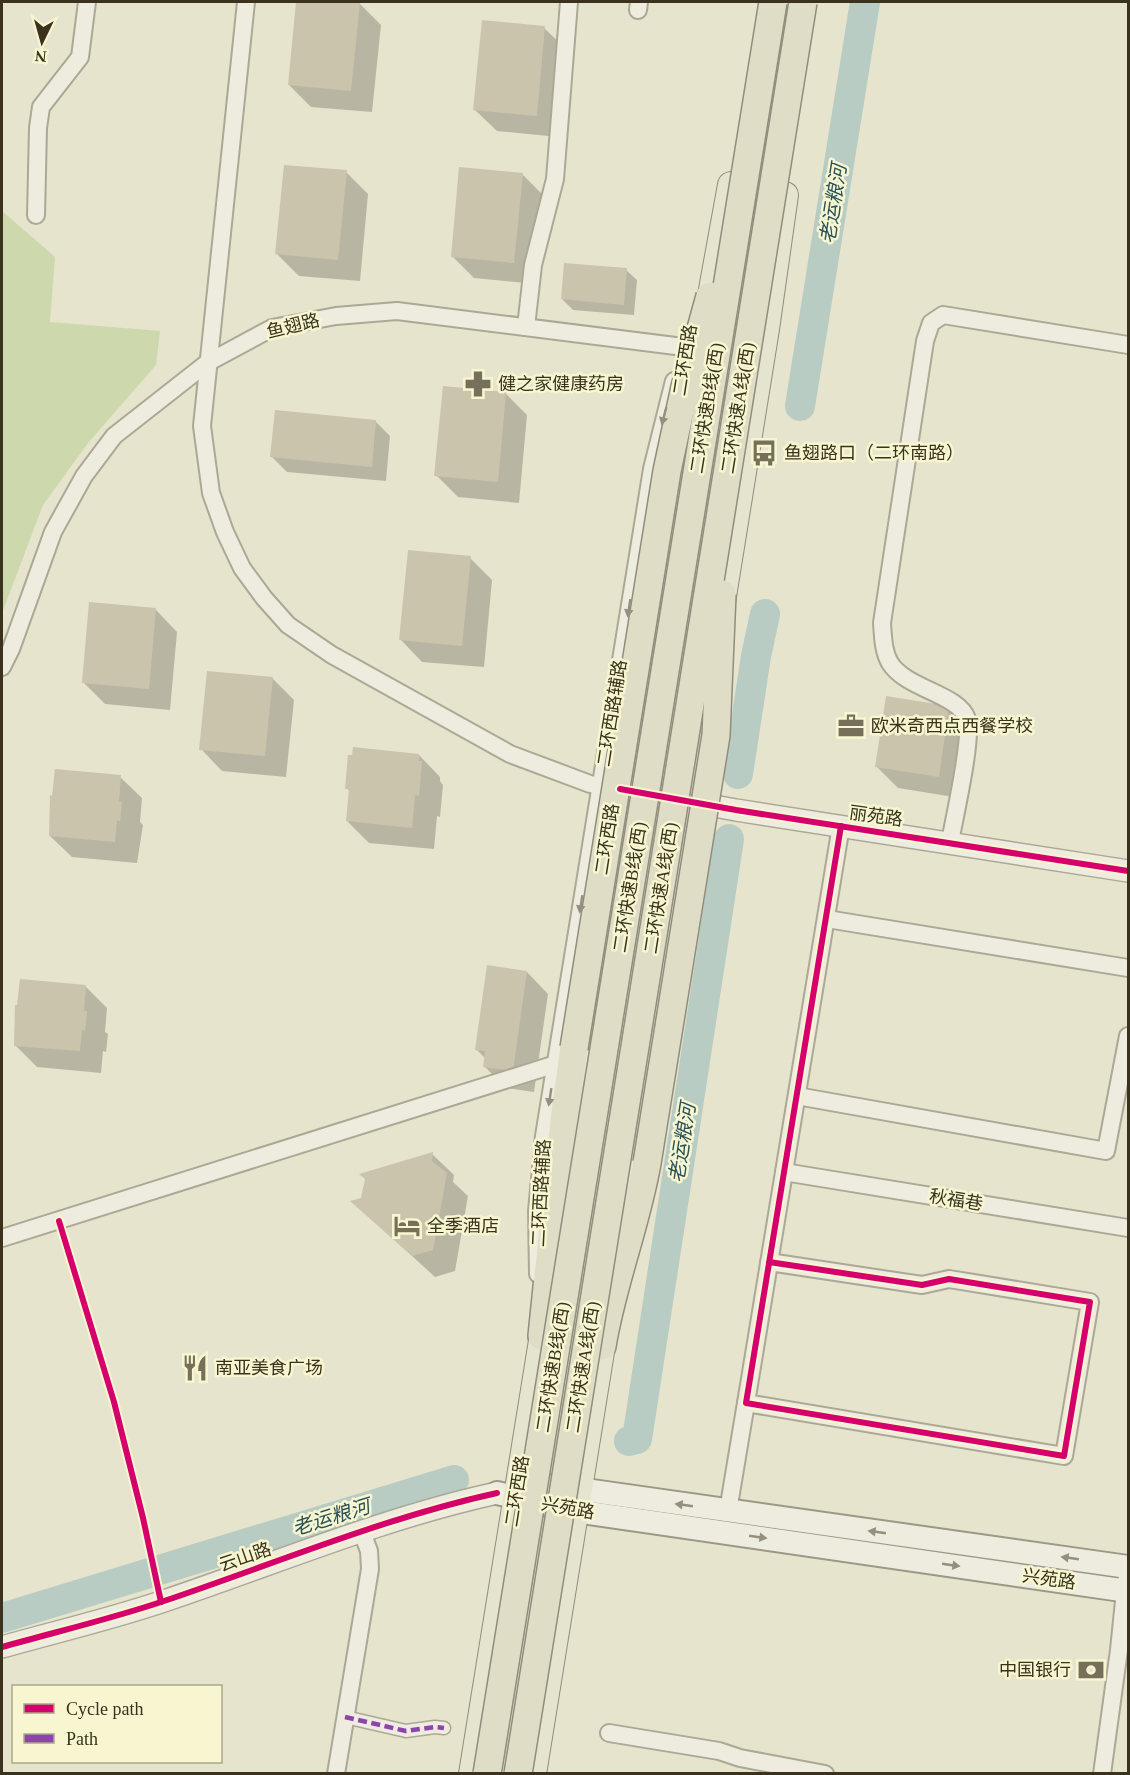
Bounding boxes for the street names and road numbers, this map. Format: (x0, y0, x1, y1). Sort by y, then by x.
street label: 鱼翅路 (264, 310, 322, 342)
street label: 二环西路 (669, 323, 701, 397)
street label: 二环快速B线(西) (687, 341, 728, 475)
street label: 二环快速A线(西) (718, 341, 759, 475)
street label: 二环西路辅路 (594, 658, 630, 768)
street label: 二环西路 (591, 802, 623, 876)
street label: 丽苑路 (848, 802, 904, 830)
street label: 二环快速B线(西) (610, 820, 651, 954)
street label: 二环快速A线(西) (641, 821, 682, 955)
street label: 二环西路辅路 (528, 1139, 554, 1247)
street label: 秋福巷 (928, 1186, 984, 1214)
street label: 二环快速B线(西) (533, 1300, 574, 1434)
street label: 二环快速A线(西) (563, 1300, 604, 1434)
street label: 二环西路 (501, 1454, 533, 1528)
street label: 兴苑路 (540, 1493, 596, 1523)
street label: 云山路 (216, 1539, 274, 1575)
street label: 兴苑路 (1021, 1565, 1077, 1593)

